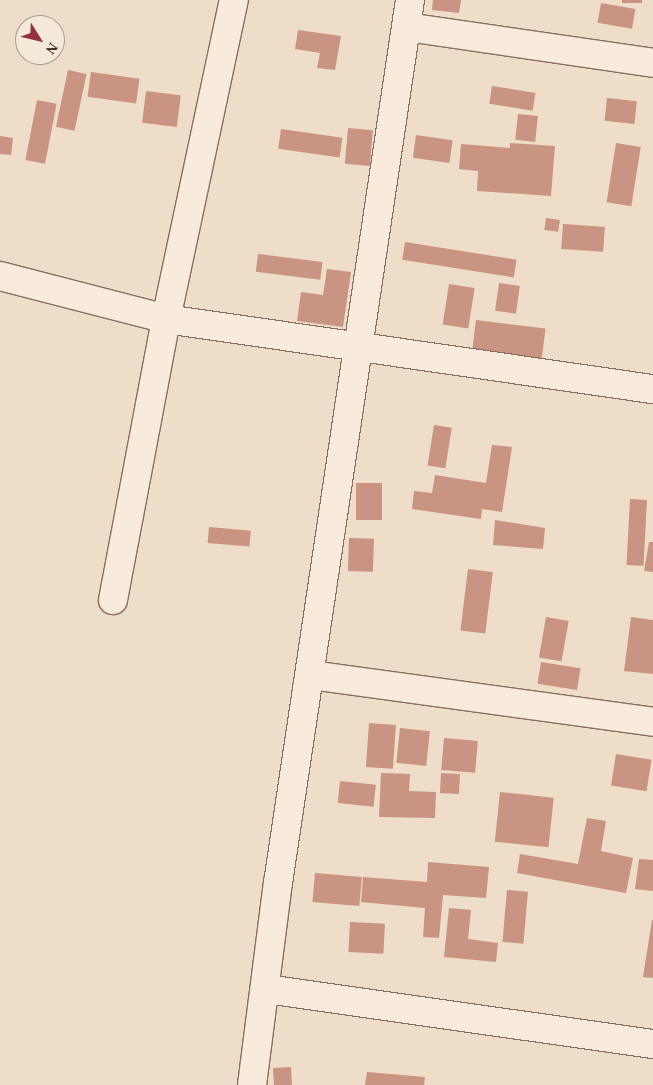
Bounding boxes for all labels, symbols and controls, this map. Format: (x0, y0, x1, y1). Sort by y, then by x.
north arrow (15, 15, 65, 65)
text: N (43, 40, 61, 57)

